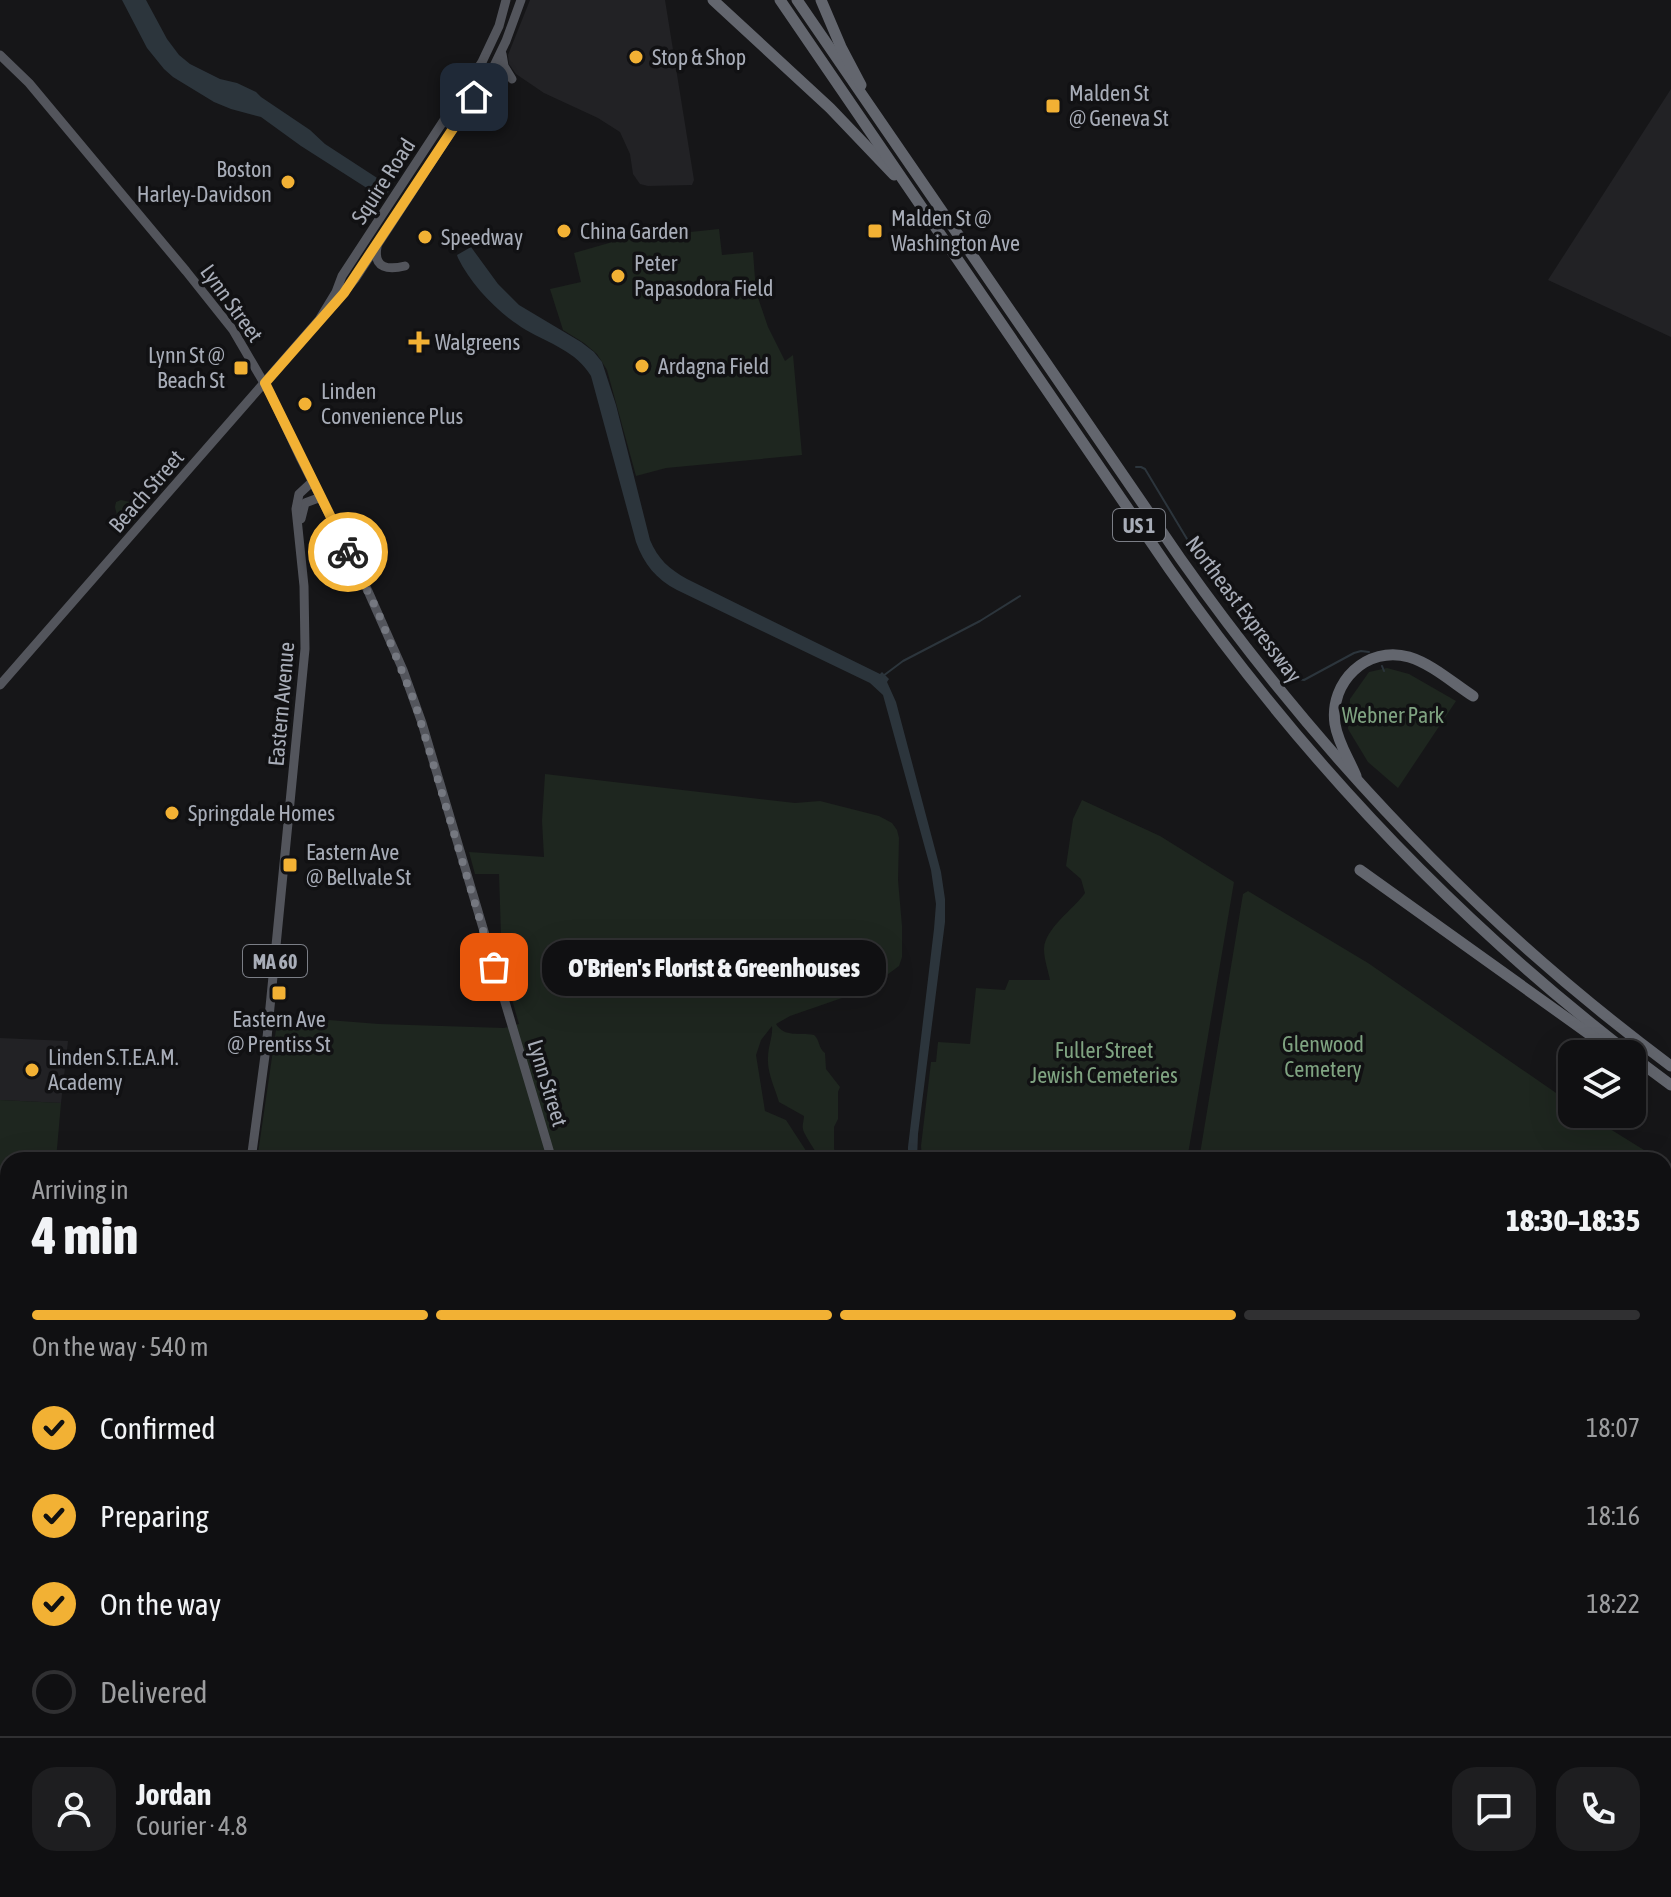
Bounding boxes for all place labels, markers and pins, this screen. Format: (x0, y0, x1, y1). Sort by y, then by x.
place label: Stop & Shop (652, 44, 746, 70)
marker: Stop & Shop (627, 48, 645, 66)
pin (440, 63, 508, 131)
place label: Malden St @ Geneva St (1069, 80, 1169, 131)
marker: Malden St @ Geneva St (1044, 97, 1062, 115)
place label: Boston Harley-Davidson (137, 156, 272, 207)
marker: Boston Harley-Davidson (279, 173, 297, 191)
place label: Malden St @ Washington Ave (891, 205, 1020, 256)
place label: China Garden (580, 218, 689, 244)
marker: China Garden (555, 222, 573, 240)
marker: Malden St @ Washington Ave (866, 222, 884, 240)
place label: Speedway (441, 224, 523, 250)
marker: Speedway (416, 228, 434, 246)
place label: Peter Papasodora Field (634, 250, 773, 301)
marker: Peter Papasodora Field (609, 267, 627, 285)
place label: Walgreens (435, 329, 521, 355)
marker: Walgreens (410, 333, 428, 351)
place label: Lynn St @ Beach St (148, 342, 225, 393)
place label: Ardagna Field (658, 353, 769, 379)
marker: Ardagna Field (633, 357, 651, 375)
marker: Lynn St @ Beach St (232, 359, 250, 377)
place label: Linden Convenience Plus (321, 378, 464, 429)
marker: Linden Convenience Plus (296, 395, 314, 413)
place label: Springdale Homes (188, 800, 335, 826)
marker: Springdale Homes (163, 804, 181, 822)
place label: Eastern Ave @ Bellvale St (306, 839, 411, 890)
marker: Eastern Ave @ Bellvale St (281, 856, 299, 874)
pin (460, 933, 528, 1001)
callout: O'Brien's Florist & Greenhouses (542, 939, 886, 995)
marker: Eastern Ave @ Prentiss St (270, 984, 288, 1002)
place label: Eastern Ave @ Prentiss St (227, 1006, 331, 1057)
place label: Linden S.T.E.A.M. Academy (48, 1044, 179, 1095)
marker: Linden S.T.E.A.M. Academy (23, 1061, 41, 1079)

